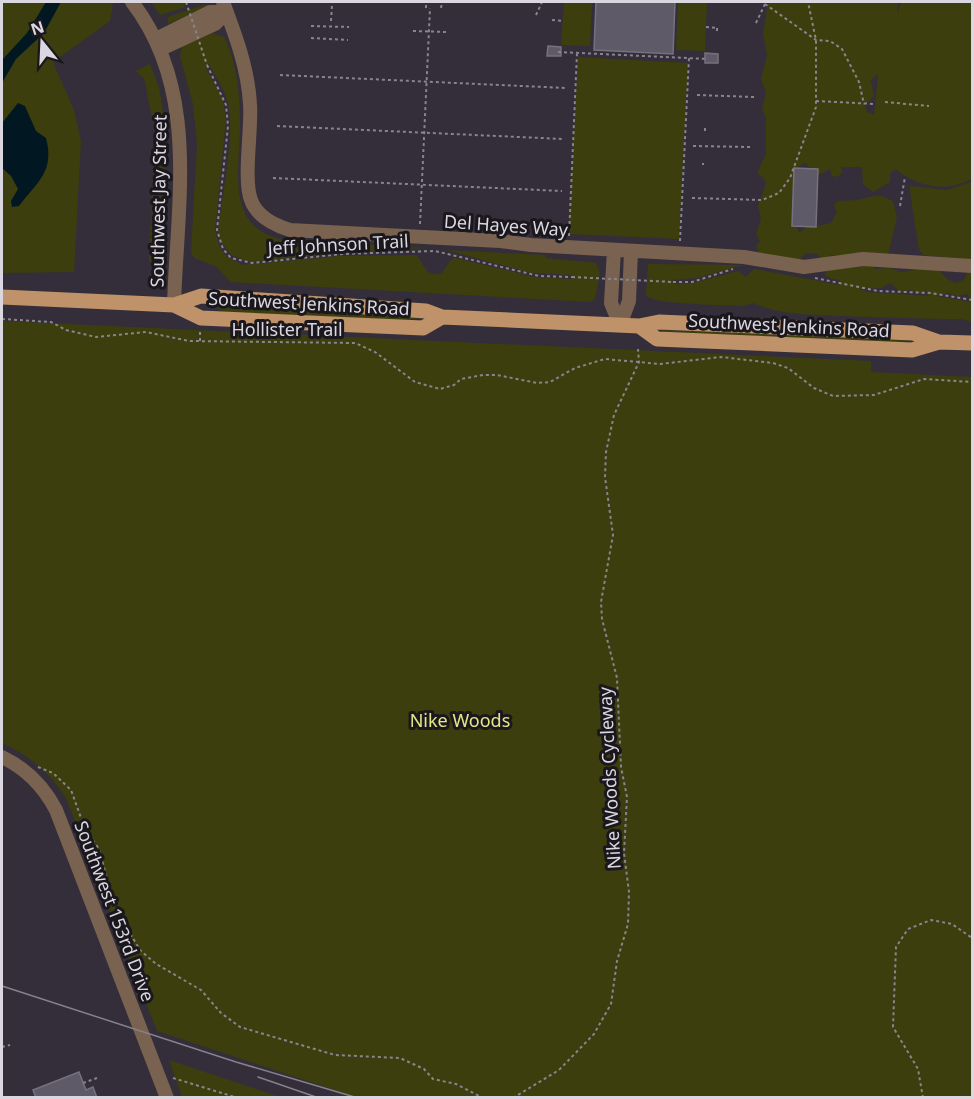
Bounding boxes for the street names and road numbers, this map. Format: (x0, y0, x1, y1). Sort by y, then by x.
street label: Southwest Jay Street (144, 114, 172, 288)
street label: Del Hayes Way (443, 209, 570, 241)
street label: Jeff Johnson Trail (265, 228, 409, 260)
street label: Southwest Jenkins Road (208, 286, 410, 320)
street label: Southwest Jenkins Road (688, 308, 890, 342)
street label: Hollister Trail (231, 317, 343, 341)
street label: Nike Woods Cycleway (592, 686, 626, 870)
street label: Southwest 153rd Drive (69, 817, 161, 1005)

